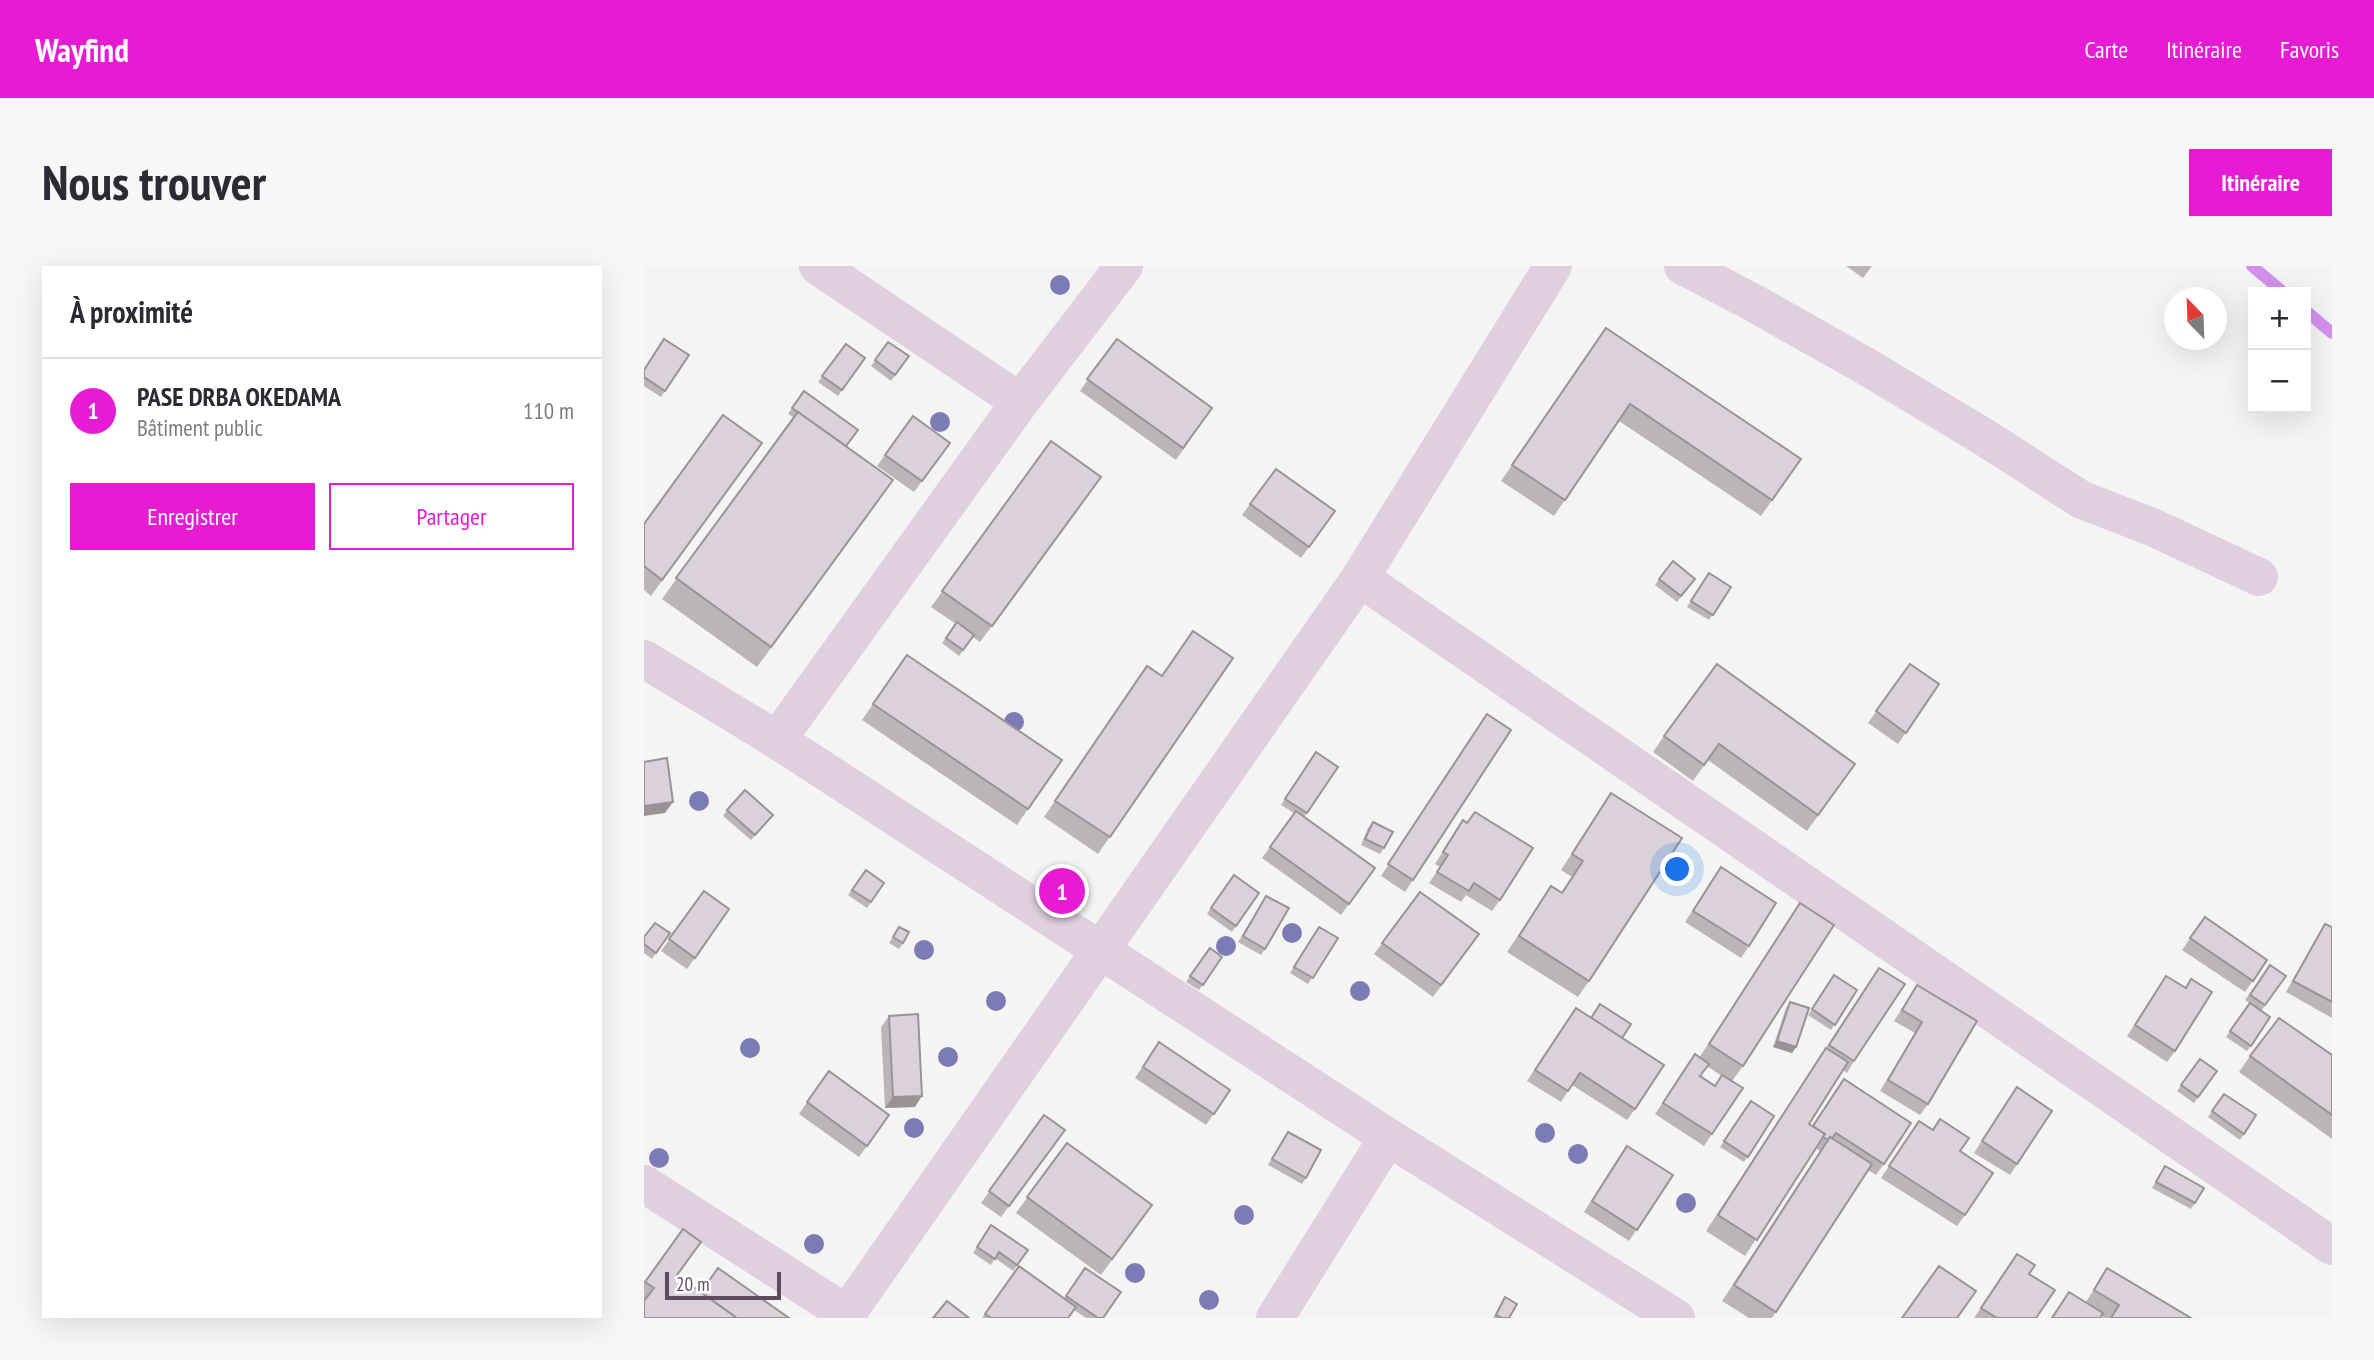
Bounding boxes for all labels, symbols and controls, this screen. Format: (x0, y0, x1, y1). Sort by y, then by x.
text: Wayfind (35, 28, 129, 71)
text: Carte (2084, 34, 2128, 65)
text: Itinéraire (2166, 34, 2242, 65)
text: Favoris (2280, 34, 2339, 65)
button: Itinéraire (2189, 149, 2332, 216)
text: Nous trouver (42, 150, 266, 214)
north arrow (2164, 287, 2227, 350)
map controls (2248, 287, 2311, 413)
button: + (2248, 287, 2311, 350)
text: À proximité (70, 292, 193, 331)
button: − (2248, 350, 2311, 413)
text: PASE DRBA OKEDAMA (137, 380, 341, 413)
text: 1 (88, 396, 99, 425)
text: 110 m (523, 396, 574, 425)
text: Bâtiment public (137, 413, 263, 442)
button: Enregistrer (70, 483, 315, 550)
button: Partager (329, 483, 574, 550)
your location (1660, 852, 1694, 886)
pin: 1 (1039, 865, 1085, 917)
scale bar (665, 1269, 780, 1301)
text: 20 m (676, 1272, 710, 1296)

